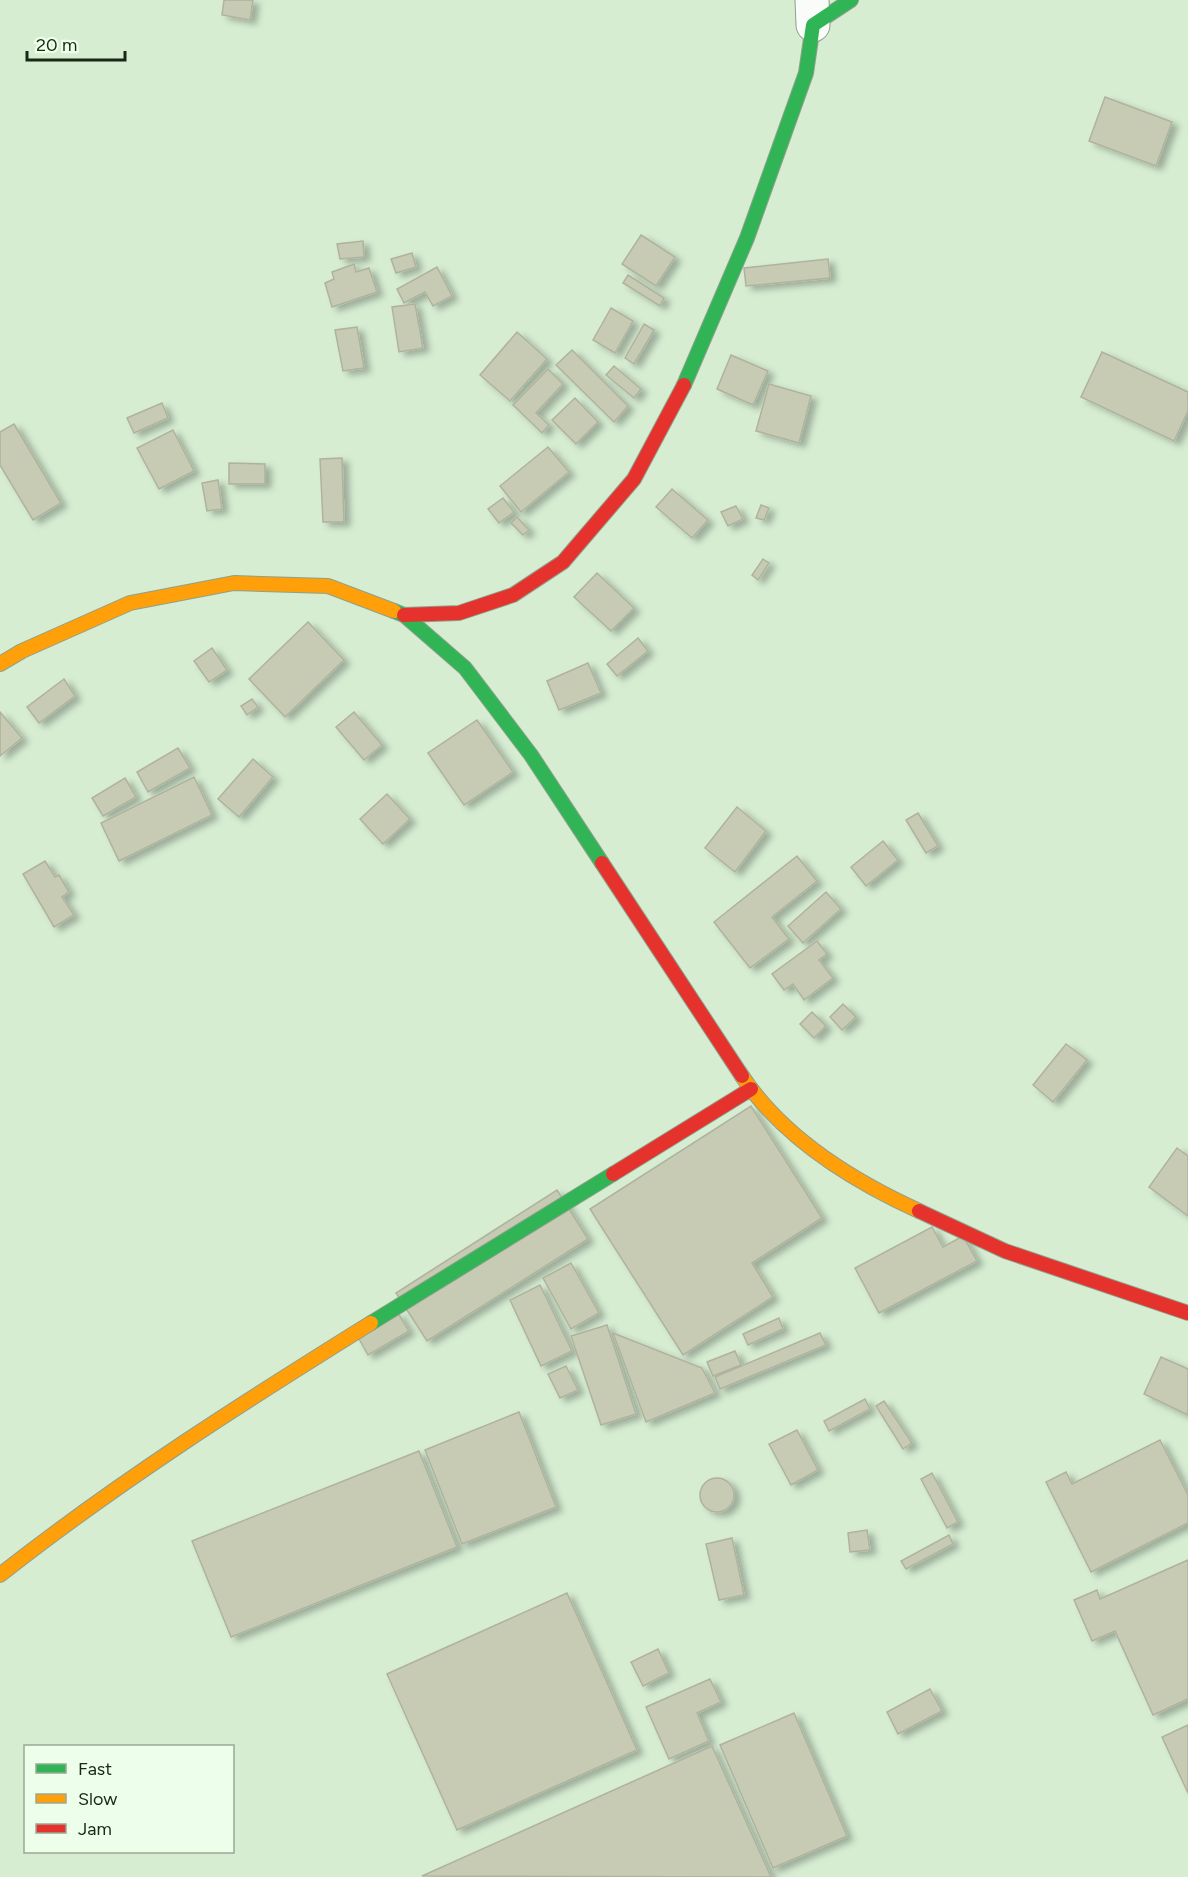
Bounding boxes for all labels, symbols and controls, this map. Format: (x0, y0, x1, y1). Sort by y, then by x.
scale bar (27, 24, 124, 62)
text: 20 m (36, 34, 77, 56)
legend (24, 1745, 234, 1853)
text: Fast (78, 1758, 112, 1780)
text: Slow (78, 1788, 117, 1810)
text: Jam (78, 1818, 112, 1840)

